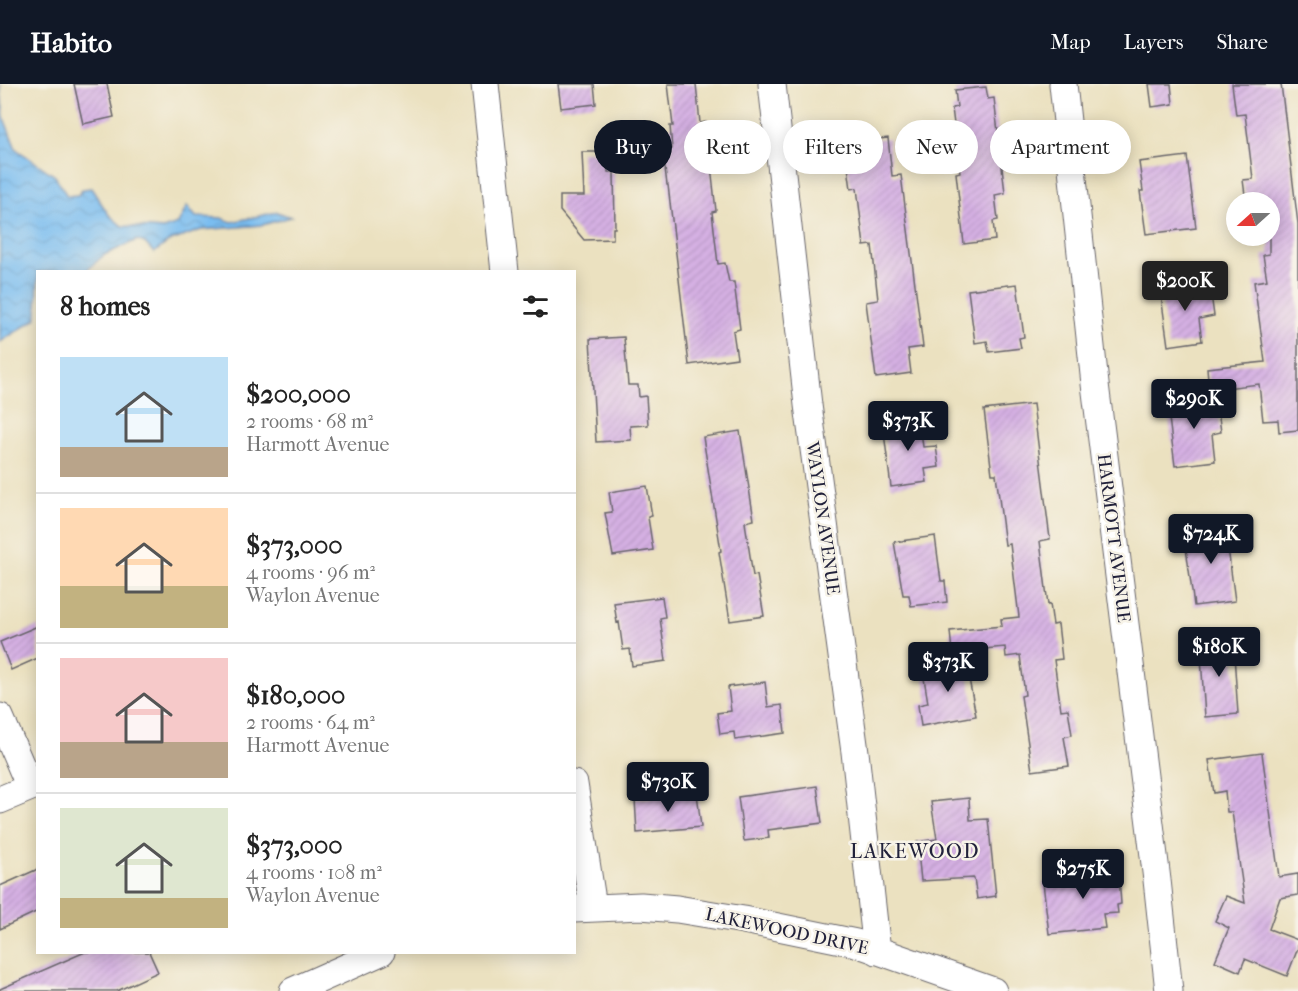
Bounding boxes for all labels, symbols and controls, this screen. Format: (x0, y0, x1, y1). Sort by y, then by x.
text: Habito (30, 26, 112, 59)
text: Map (1050, 30, 1091, 54)
text: Layers (1124, 30, 1183, 54)
text: Share (1216, 30, 1268, 54)
chip: Buy (594, 120, 672, 174)
chip: Rent (684, 120, 771, 174)
chip: Filters (783, 120, 883, 174)
chip: New (895, 120, 978, 174)
chip: Apartment (990, 120, 1131, 174)
north arrow (1226, 192, 1280, 246)
map controls (1226, 192, 1280, 246)
pin: $200K (1143, 261, 1227, 312)
text: $200K (1156, 269, 1214, 292)
icon: filters (519, 290, 552, 323)
text: 8 homes (60, 291, 150, 322)
text: $200,000 (246, 379, 351, 410)
pin: $290K (1152, 379, 1236, 430)
icon: home (108, 381, 180, 453)
text: $290K (1165, 387, 1223, 410)
pin: $373K (866, 401, 950, 452)
text: $373K (882, 409, 934, 432)
text: 2 rooms · 68 m² (246, 410, 373, 433)
text: Harmott Avenue (246, 433, 389, 456)
street label: WAYLON AVENUE (801, 439, 844, 596)
street label: HARMOTT AVENUE (1093, 452, 1134, 624)
pin: $724K (1169, 514, 1253, 565)
text: $724K (1182, 522, 1240, 545)
text: $373,000 (246, 530, 343, 561)
icon: home (108, 532, 180, 604)
text: 4 rooms · 96 m² (246, 561, 375, 584)
text: Waylon Avenue (246, 584, 380, 607)
pin: $180K (1177, 627, 1261, 678)
text: $180K (1192, 635, 1246, 658)
pin: $373K (906, 642, 990, 693)
text: $373K (922, 650, 974, 673)
text: $180,000 (246, 680, 345, 711)
icon: home (108, 682, 180, 754)
text: 2 rooms · 64 m² (246, 711, 375, 734)
text: Harmott Avenue (246, 734, 389, 757)
pin: $730K (626, 762, 710, 813)
text: $730K (641, 770, 695, 793)
text: $373,000 (246, 830, 343, 861)
icon: home (108, 832, 180, 904)
district label: LAKEWOOD (850, 840, 980, 863)
pin: $275K (1041, 849, 1125, 900)
text: $275K (1056, 857, 1110, 880)
text: 4 rooms · 108 m² (246, 861, 382, 884)
text: Waylon Avenue (246, 884, 380, 907)
street label: LAKEWOOD DRIVE (703, 904, 870, 959)

